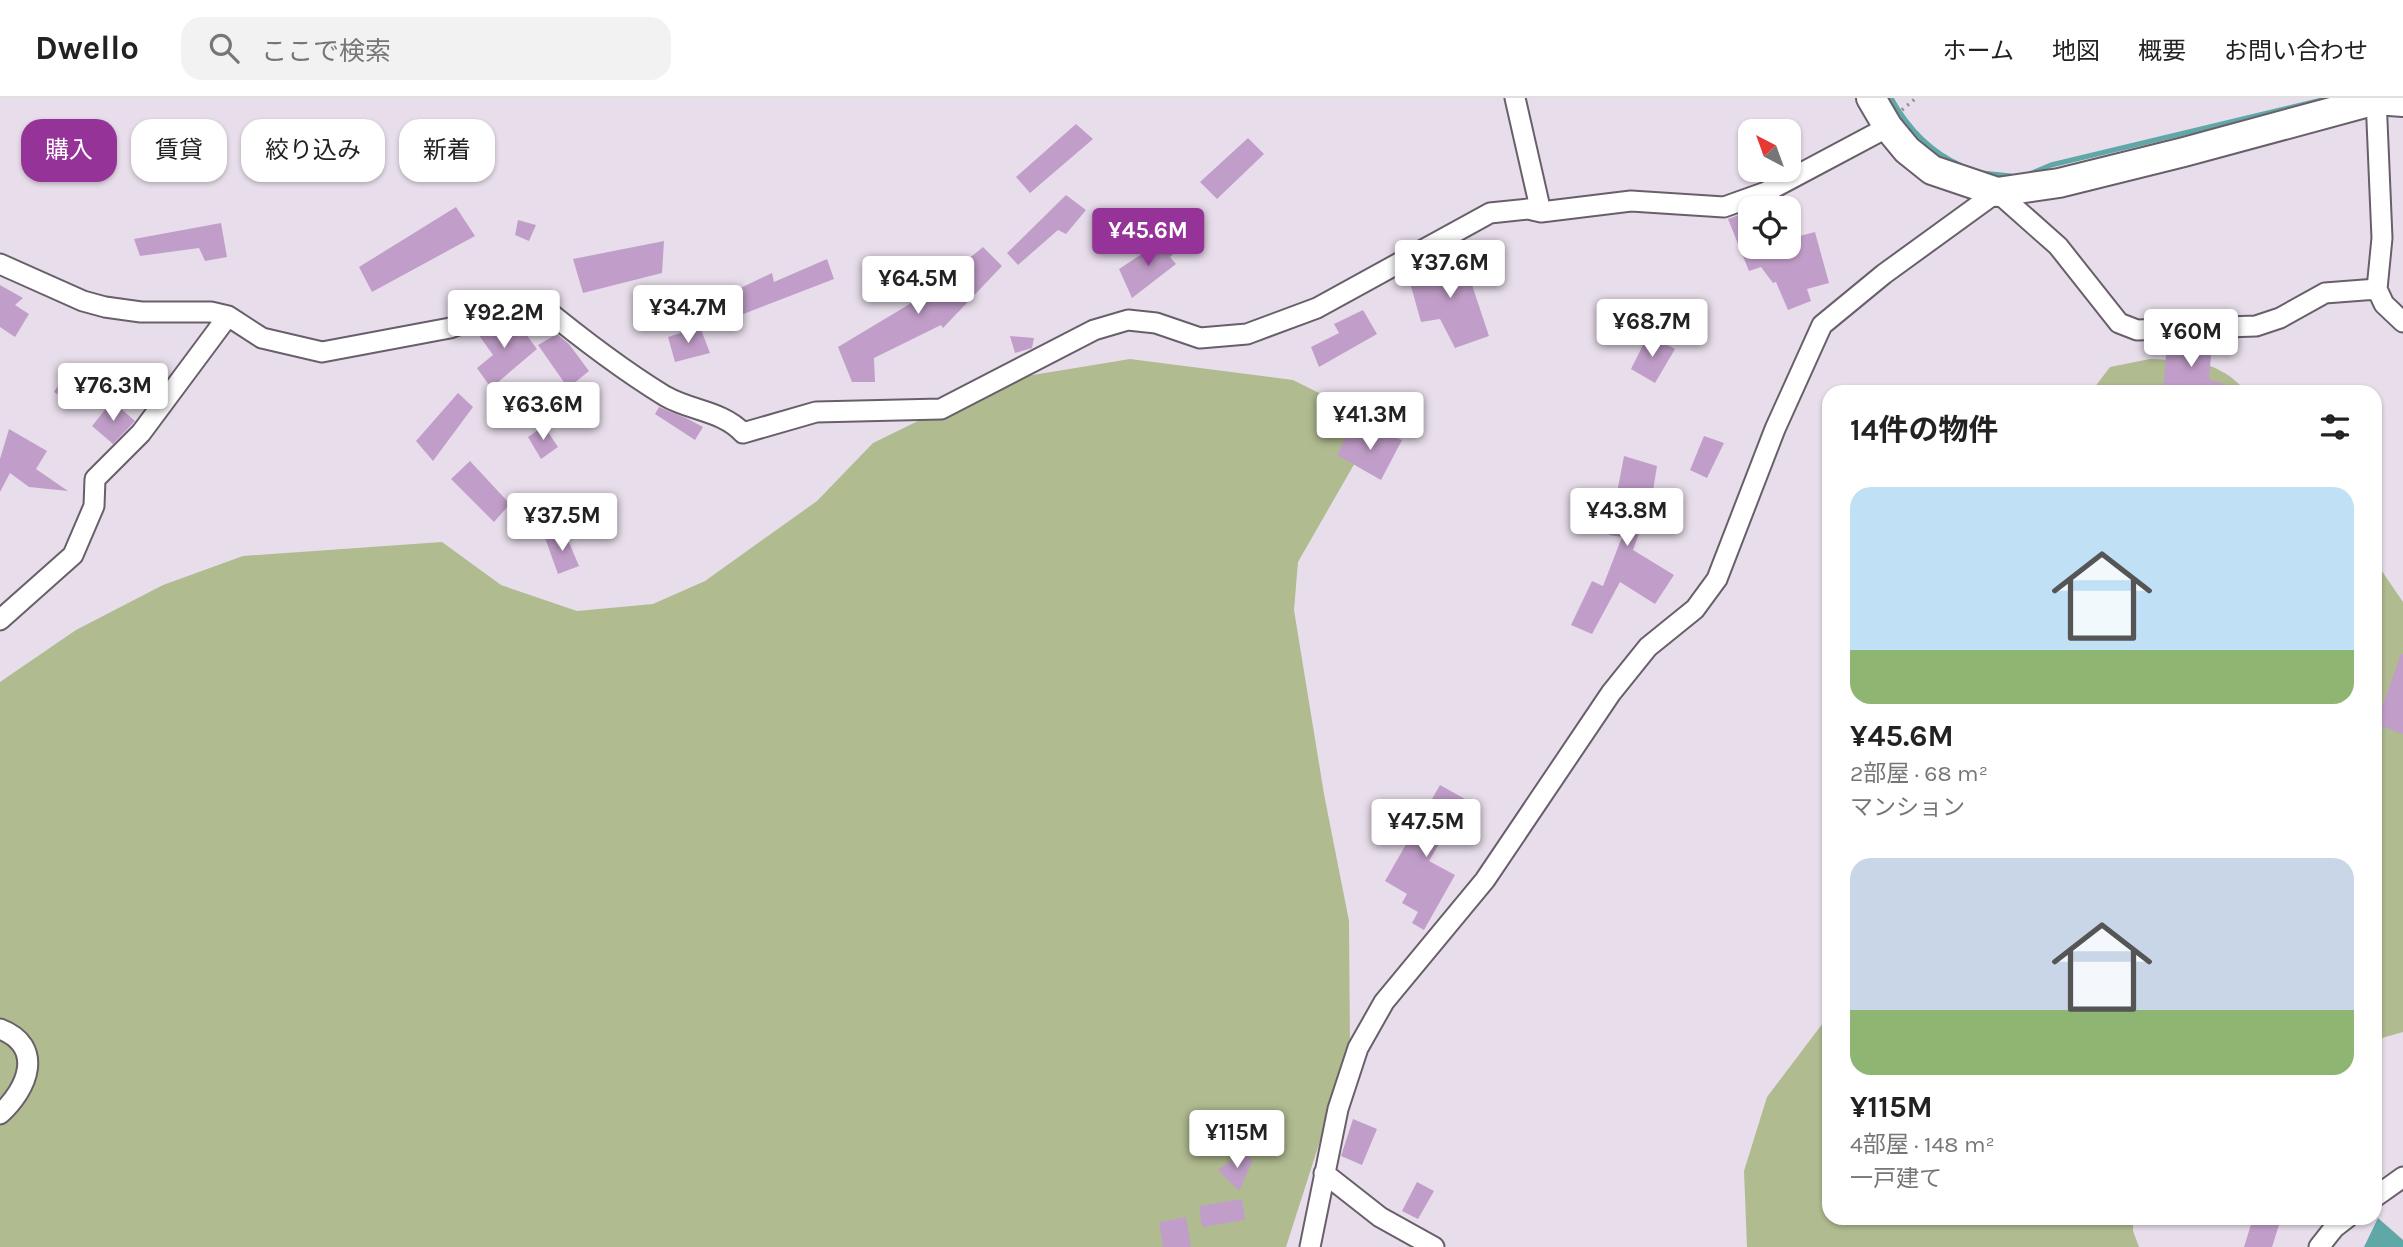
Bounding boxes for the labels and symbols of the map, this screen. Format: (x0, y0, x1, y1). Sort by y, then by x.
north arrow (1738, 119, 1801, 182)
pin: ¥45.6M (1091, 208, 1205, 268)
pin: ¥37.6M (1393, 240, 1507, 300)
pin: ¥64.5M (861, 256, 975, 316)
pin: ¥34.7M (631, 286, 745, 345)
pin: ¥92.2M (447, 290, 561, 350)
pin: ¥68.7M (1595, 300, 1709, 359)
pin: ¥60M (2150, 310, 2232, 369)
pin: ¥76.3M (56, 364, 170, 423)
pin: ¥63.6M (486, 382, 600, 442)
pin: ¥41.3M (1313, 392, 1427, 452)
pin: ¥43.8M (1570, 489, 1684, 548)
pin: ¥37.5M (505, 494, 619, 553)
pin: ¥47.5M (1369, 800, 1483, 859)
pin: ¥115M (1188, 1110, 1286, 1170)

